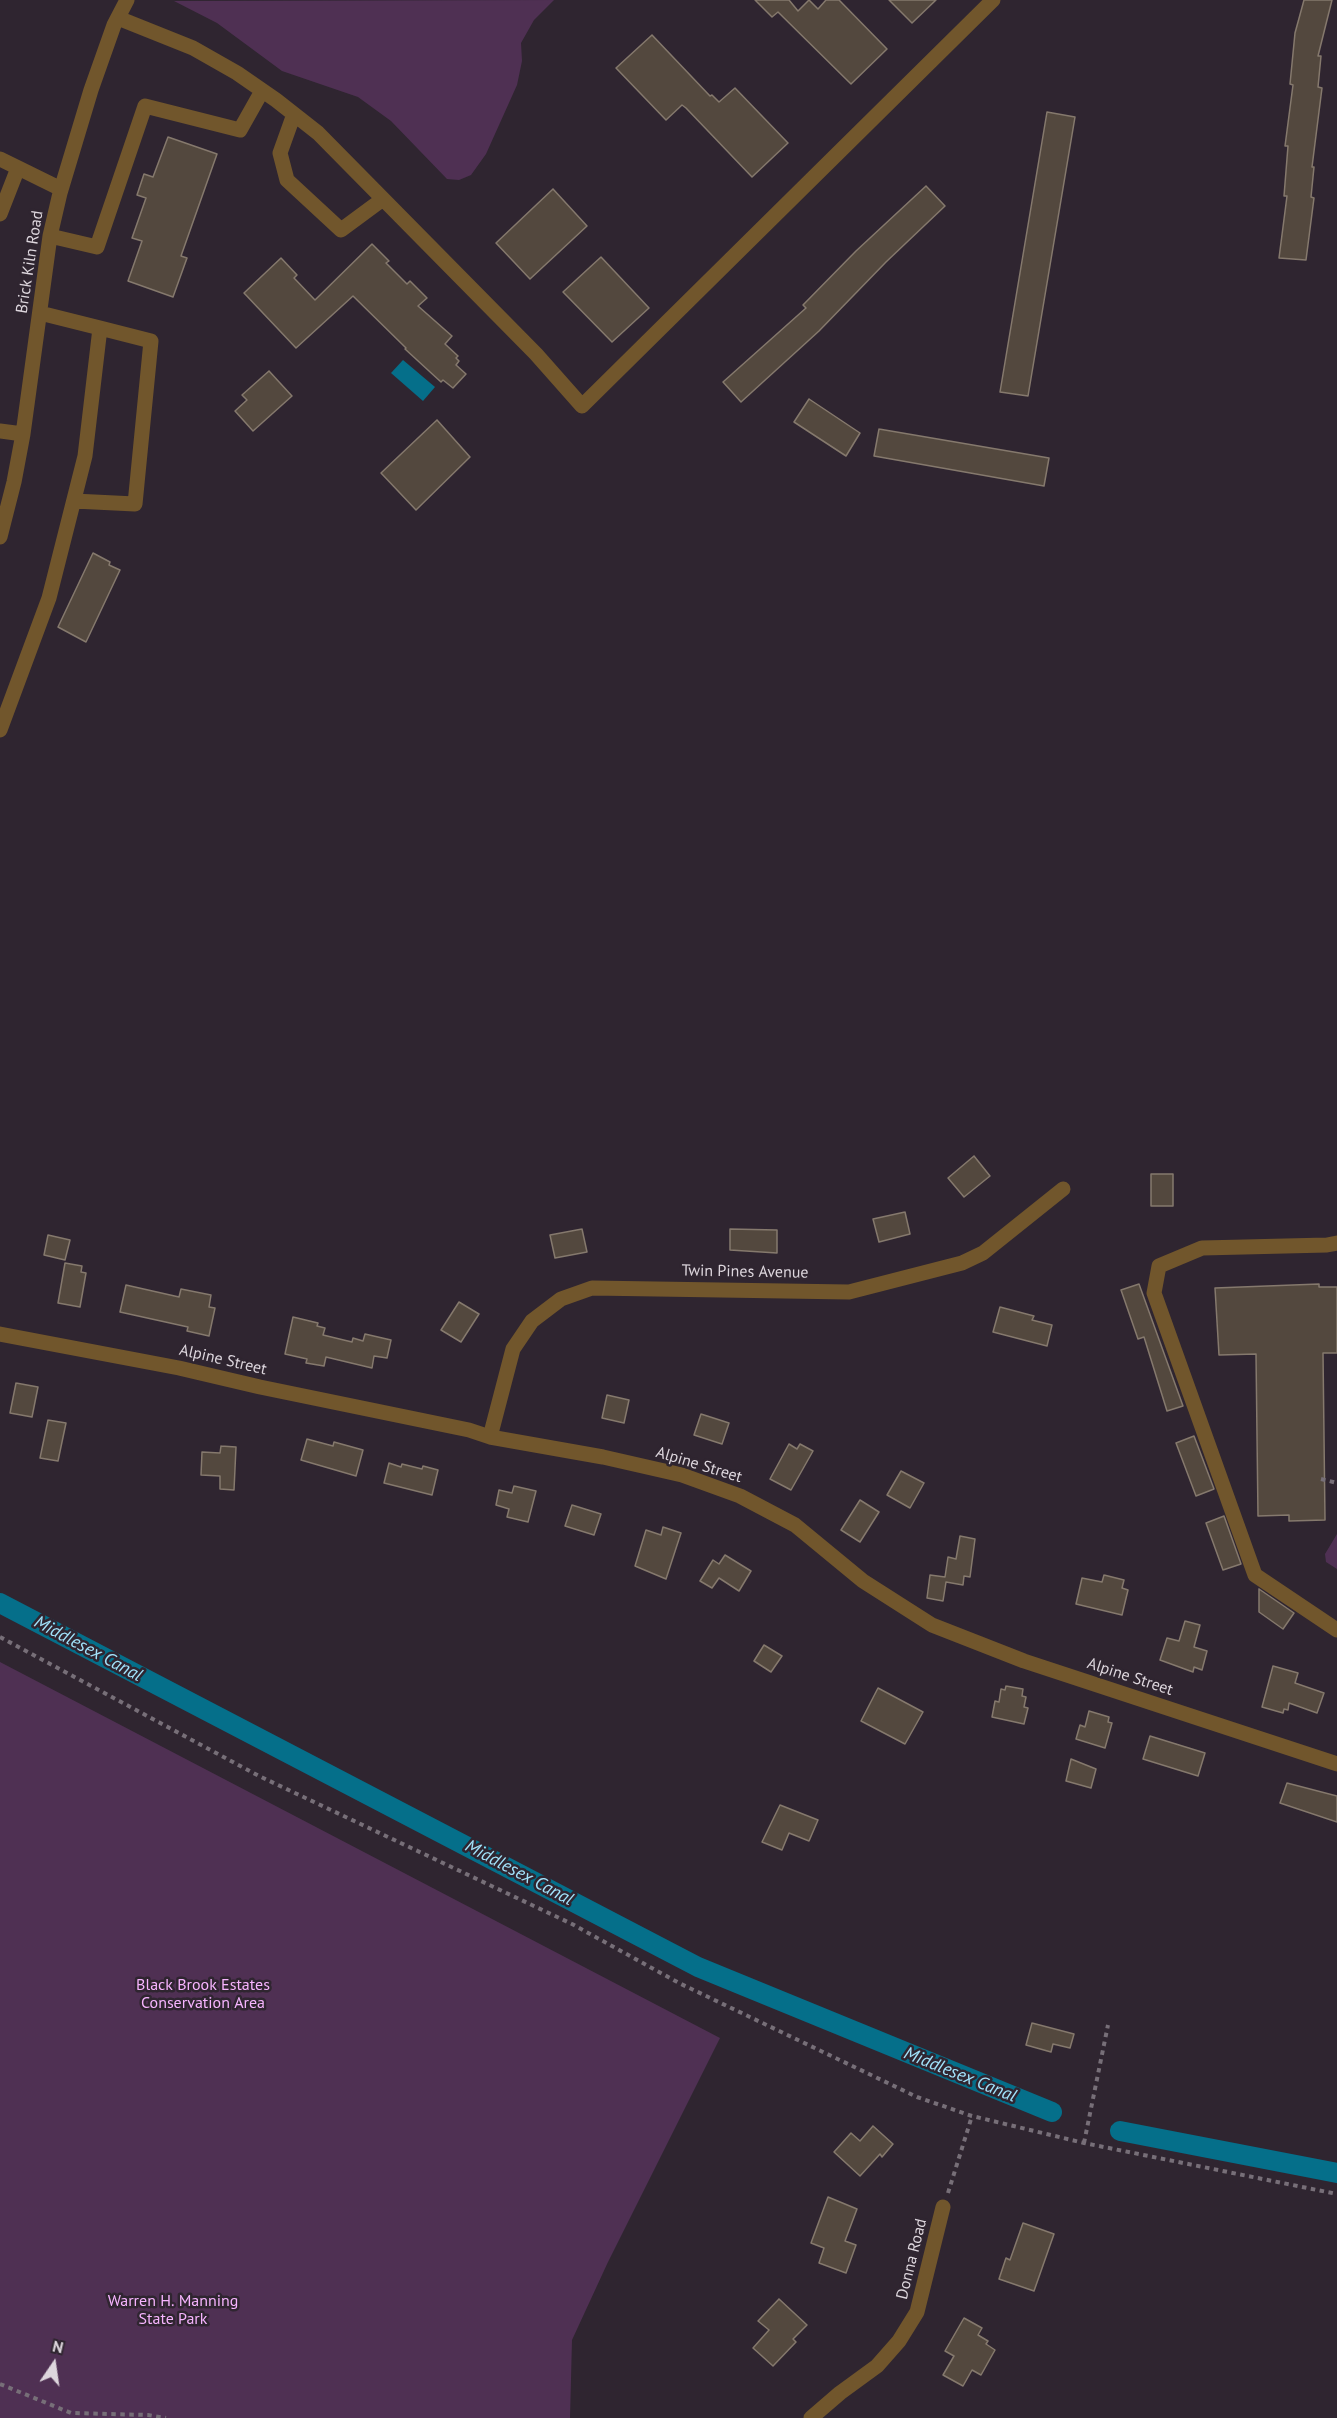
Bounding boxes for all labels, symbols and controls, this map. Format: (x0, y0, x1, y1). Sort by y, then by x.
street label: Brick Kiln Road (12, 209, 48, 315)
street label: Twin Pines Avenue (681, 1261, 809, 1283)
street label: Alpine Street (177, 1341, 269, 1379)
street label: Alpine Street (654, 1443, 744, 1487)
water label: Middlesex Canal (30, 1611, 146, 1687)
street label: Alpine Street (1085, 1654, 1175, 1700)
water label: Middlesex Canal (461, 1835, 577, 1911)
park label: Black Brook Estates Conservation Area (136, 1975, 270, 2013)
water label: Middlesex Canal (901, 2043, 1019, 2107)
street label: Donna Road (893, 2217, 931, 2301)
park label: Warren H. Manning State Park (108, 2291, 238, 2329)
north arrow (24, 2334, 84, 2394)
text: N (51, 2336, 65, 2357)

